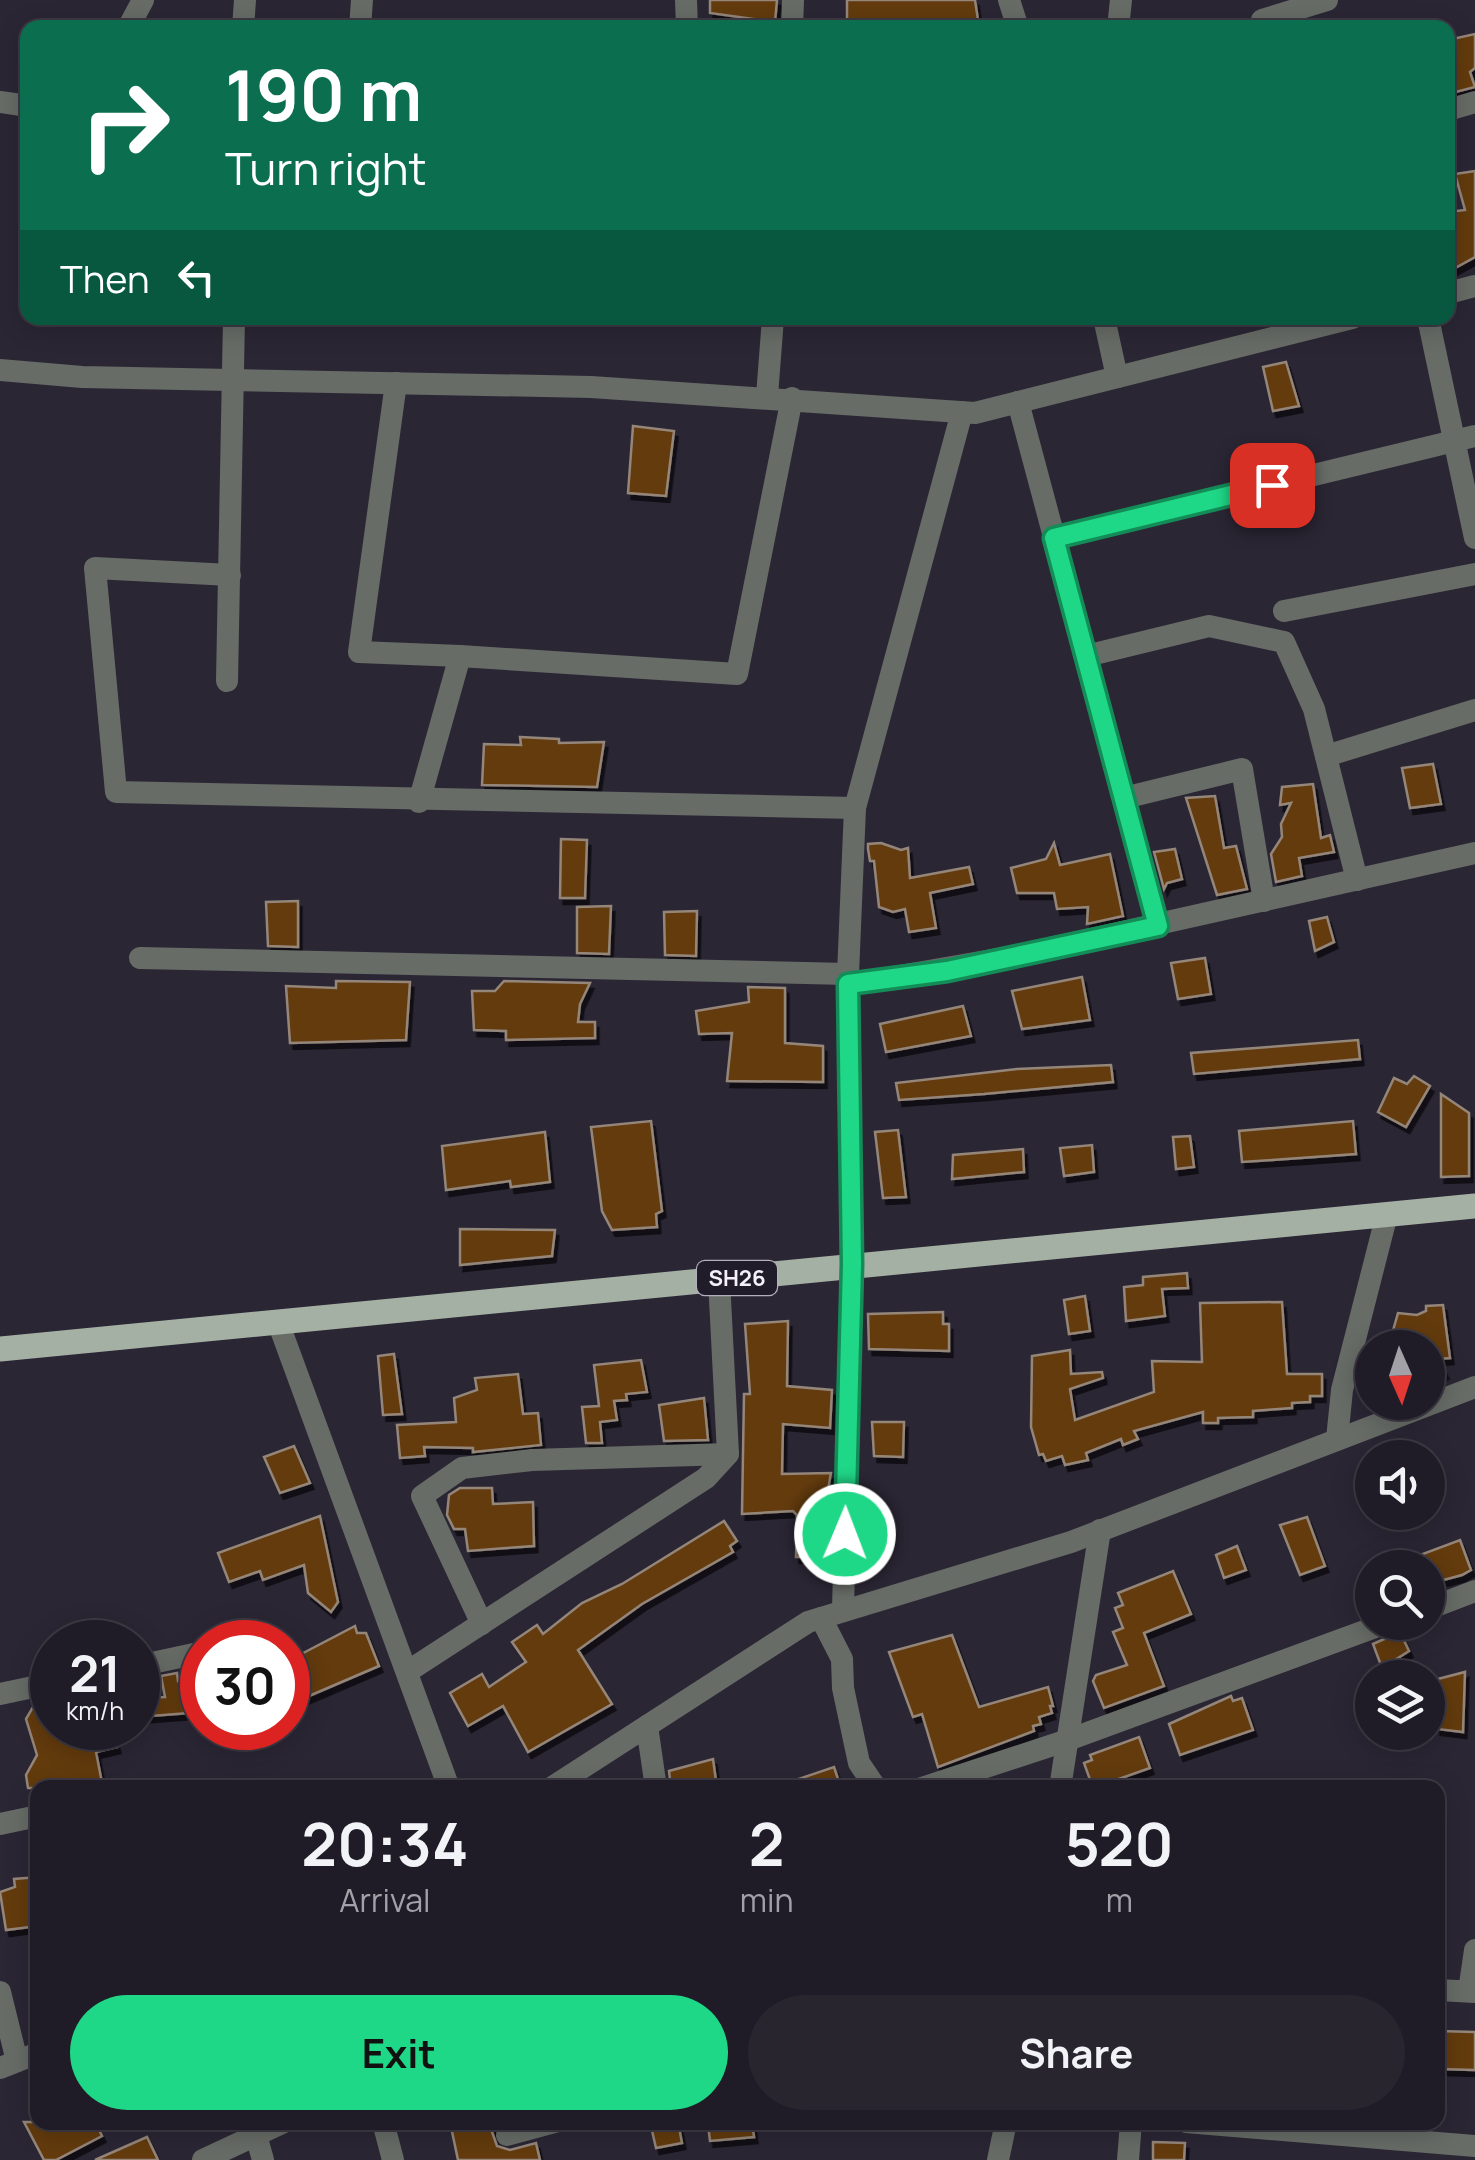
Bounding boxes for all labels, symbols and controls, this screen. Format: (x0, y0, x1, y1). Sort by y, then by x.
text: 190 m (225, 46, 422, 142)
icon: right (60, 60, 190, 190)
text: Turn right (225, 137, 426, 199)
icon: left (169, 250, 224, 305)
text: Then (60, 252, 149, 304)
pin (1230, 443, 1315, 528)
icon: arrive (1245, 458, 1300, 513)
road number: SH26 (697, 1261, 777, 1295)
north arrow (1355, 1330, 1445, 1420)
map controls (1355, 1330, 1445, 1750)
button: sound (1355, 1440, 1445, 1530)
position arrow (793, 1482, 897, 1586)
button: search (1355, 1550, 1445, 1640)
speed limit sign: 30 (180, 1620, 310, 1750)
text: 21 (69, 1639, 121, 1707)
button: layers (1355, 1660, 1445, 1750)
text: km/h (66, 1693, 124, 1728)
text: 20:34 (301, 1802, 469, 1884)
text: 2 (749, 1802, 785, 1884)
text: 520 (1065, 1802, 1174, 1884)
text: Arrival (339, 1878, 431, 1922)
text: min (740, 1878, 793, 1922)
text: m (1106, 1878, 1133, 1922)
button: Exit (70, 1995, 728, 2110)
button: Share (748, 1995, 1405, 2110)

